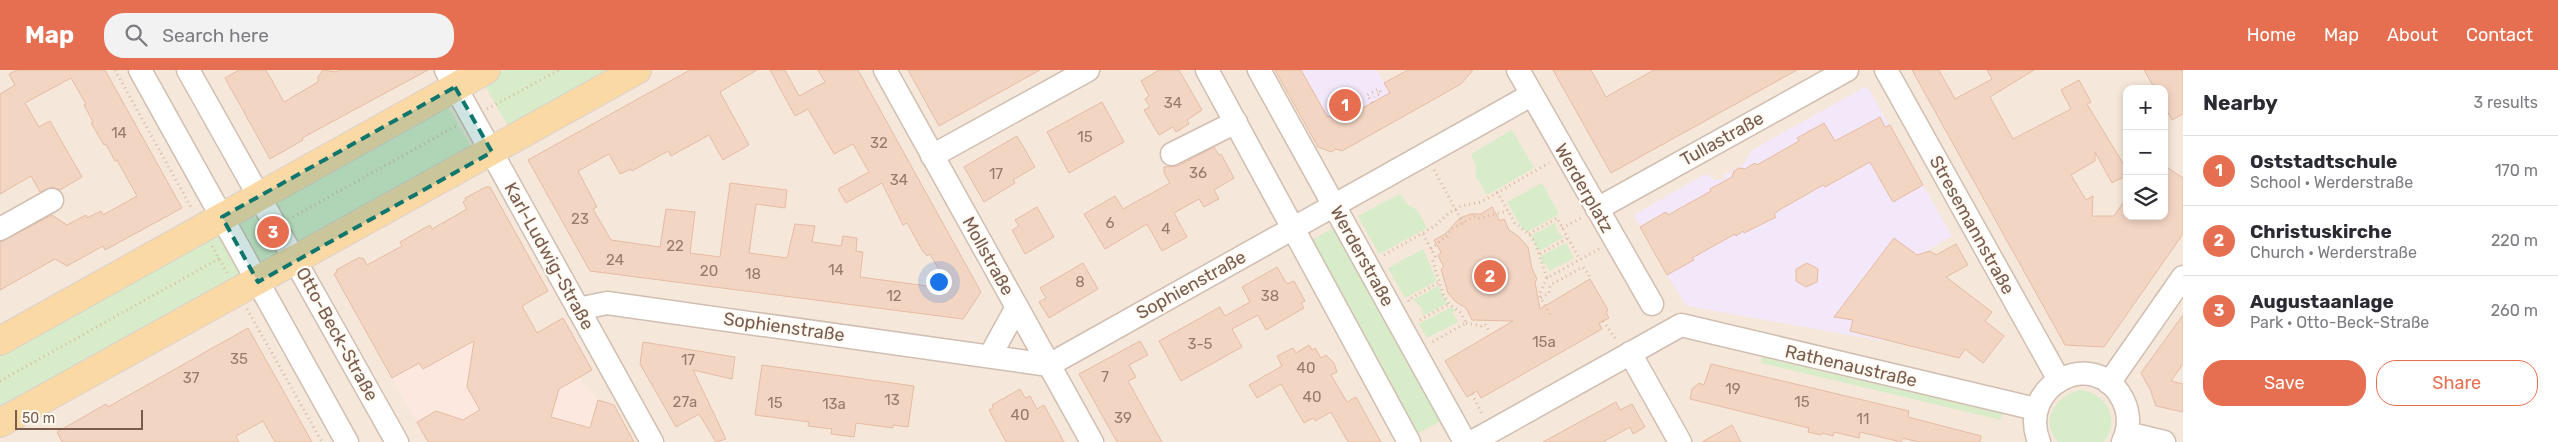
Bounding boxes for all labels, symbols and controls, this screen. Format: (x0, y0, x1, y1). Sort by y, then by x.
search box (104, 13, 454, 58)
text: Map (25, 21, 74, 49)
icon: search (122, 21, 150, 49)
text: Search here (162, 24, 269, 47)
text: Home (2247, 24, 2296, 46)
text: Map (2324, 24, 2359, 46)
text: About (2387, 24, 2438, 46)
text: Contact (2466, 24, 2533, 46)
map controls (2123, 85, 2168, 220)
button: + (2123, 85, 2168, 130)
pin: 1 (1329, 86, 1361, 124)
text: Nearby (2203, 90, 2278, 115)
text: 3 results (2473, 93, 2538, 112)
house number: 34 (1164, 94, 1182, 112)
street label: Tullastraße (1676, 107, 1768, 171)
house number: 14 (111, 124, 127, 142)
house number: 15 (1077, 128, 1093, 146)
button: − (2123, 130, 2168, 175)
house number: 32 (870, 134, 888, 152)
street label: Werderplatz (1550, 139, 1618, 237)
text: Oststadtschule (2250, 150, 2397, 173)
street label: Stresemannstraße (1925, 152, 2019, 298)
text: 1 (2215, 161, 2223, 180)
text: 170 m (2495, 161, 2538, 180)
house number: 36 (1189, 164, 1207, 182)
house number: 17 (989, 165, 1003, 183)
house number: 34 (890, 171, 908, 189)
text: School · Werderstraße (2250, 173, 2413, 192)
button: layers (2123, 175, 2168, 220)
street label: Karl-Ludwig-Straße (499, 178, 599, 334)
street label: Werderstraße (1325, 202, 1399, 310)
house number: 23 (571, 210, 589, 228)
pin: 3 (257, 213, 289, 251)
street label: Mollstraße (957, 213, 1019, 299)
house number: 6 (1105, 214, 1115, 232)
house number: 4 (1161, 220, 1171, 238)
text: Christuskirche (2250, 220, 2392, 243)
text: 2 (2214, 231, 2224, 250)
text: 220 m (2491, 231, 2538, 250)
house number: 22 (666, 237, 684, 255)
text: Church · Werderstraße (2250, 243, 2417, 262)
street label: Sophienstraße (1132, 246, 1250, 324)
house number: 24 (606, 251, 624, 269)
pin: 2 (1474, 257, 1506, 295)
house number: 14 (828, 261, 844, 279)
house number: 20 (700, 262, 718, 280)
street label: Otto-Beck-Straße (291, 263, 383, 405)
house number: 18 (745, 265, 761, 283)
your location (926, 269, 952, 295)
house number: 8 (1075, 273, 1085, 291)
house number: 12 (886, 287, 902, 305)
house number: 38 (1261, 287, 1279, 305)
text: Augustaanlage (2250, 290, 2394, 313)
text: 3 (2214, 301, 2224, 320)
text: 260 m (2491, 301, 2538, 320)
street label: Sophienstraße (722, 308, 846, 346)
text: Park · Otto-Beck-Straße (2250, 313, 2429, 332)
house number: 15a (1532, 333, 1556, 351)
house number: 3-5 (1187, 335, 1213, 353)
street label: Rathenaustraße (1783, 340, 1919, 392)
house number: 35 (230, 350, 248, 368)
house number: 17 (681, 351, 695, 369)
house number: 40 (1297, 359, 1315, 377)
button: Save (2203, 360, 2366, 406)
button: Share (2376, 360, 2538, 406)
house number: 7 (1101, 368, 1109, 386)
house number: 37 (183, 369, 200, 387)
house number: 19 (1725, 380, 1741, 398)
house number: 40 (1303, 388, 1321, 406)
house number: 13 (884, 391, 900, 409)
house number: 27a (673, 393, 697, 411)
house number: 15 (1794, 393, 1810, 411)
house number: 15 (767, 394, 783, 412)
house number: 13a (822, 395, 846, 413)
house number: 40 (1011, 406, 1029, 424)
scale bar (15, 407, 142, 430)
house number: 39 (1114, 409, 1132, 427)
text: 50 m (22, 410, 55, 427)
house number: 11 (1857, 410, 1869, 428)

